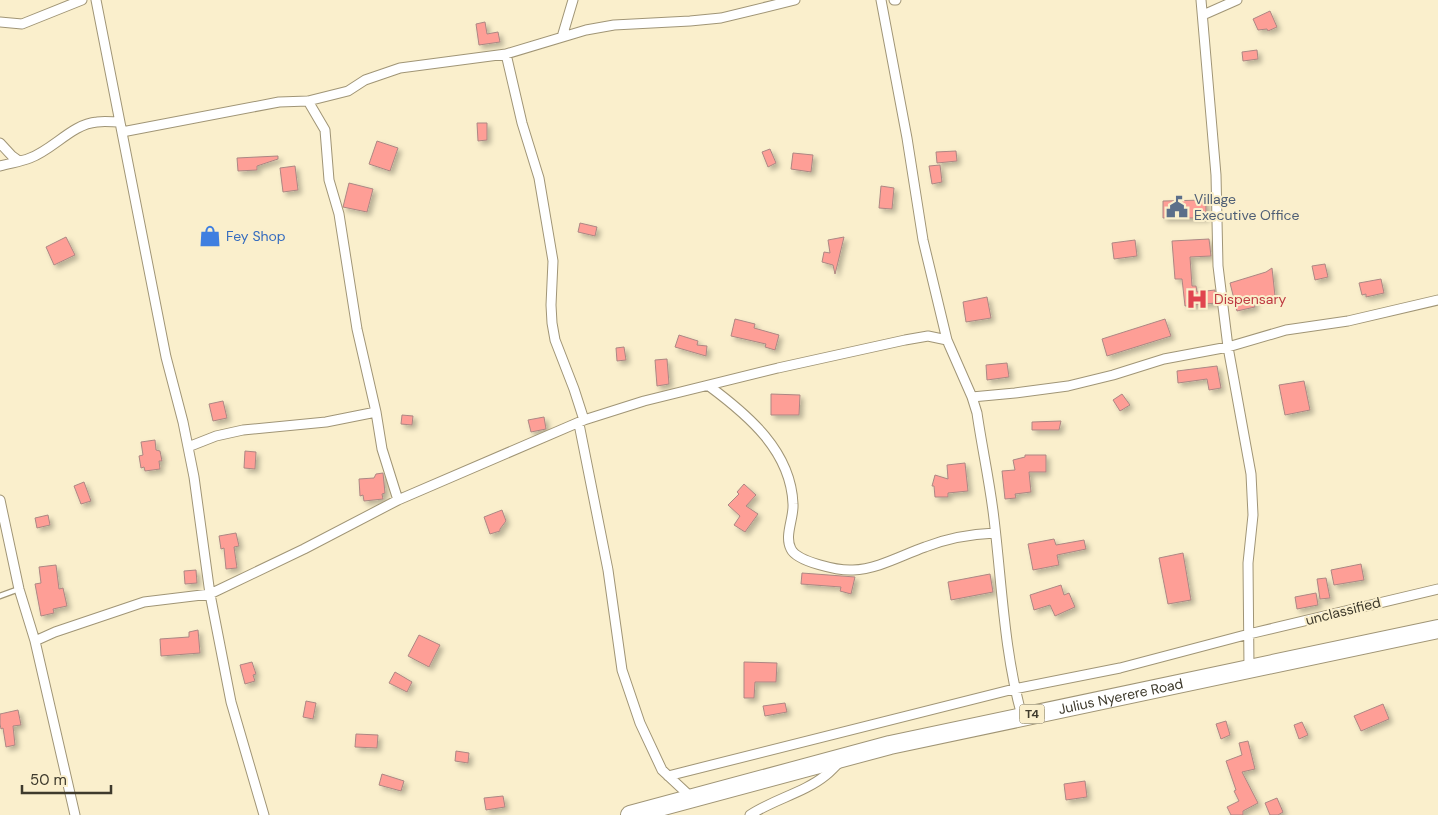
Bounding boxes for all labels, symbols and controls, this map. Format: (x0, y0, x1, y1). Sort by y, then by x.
place label: Village Executive Office (1194, 190, 1300, 224)
public building icon: Village Executive Office (1164, 194, 1190, 220)
shop icon: Fey Shop (197, 223, 223, 249)
place label: Fey Shop (226, 227, 286, 245)
hospital icon: Dispensary (1184, 286, 1210, 312)
place label: Dispensary (1214, 290, 1287, 308)
street label: unclassified (1304, 593, 1382, 629)
street label: Julius Nyerere Road (1057, 674, 1185, 718)
road number: T4 (1020, 704, 1044, 724)
scale bar (22, 762, 111, 794)
text: 50 m (30, 770, 67, 790)

